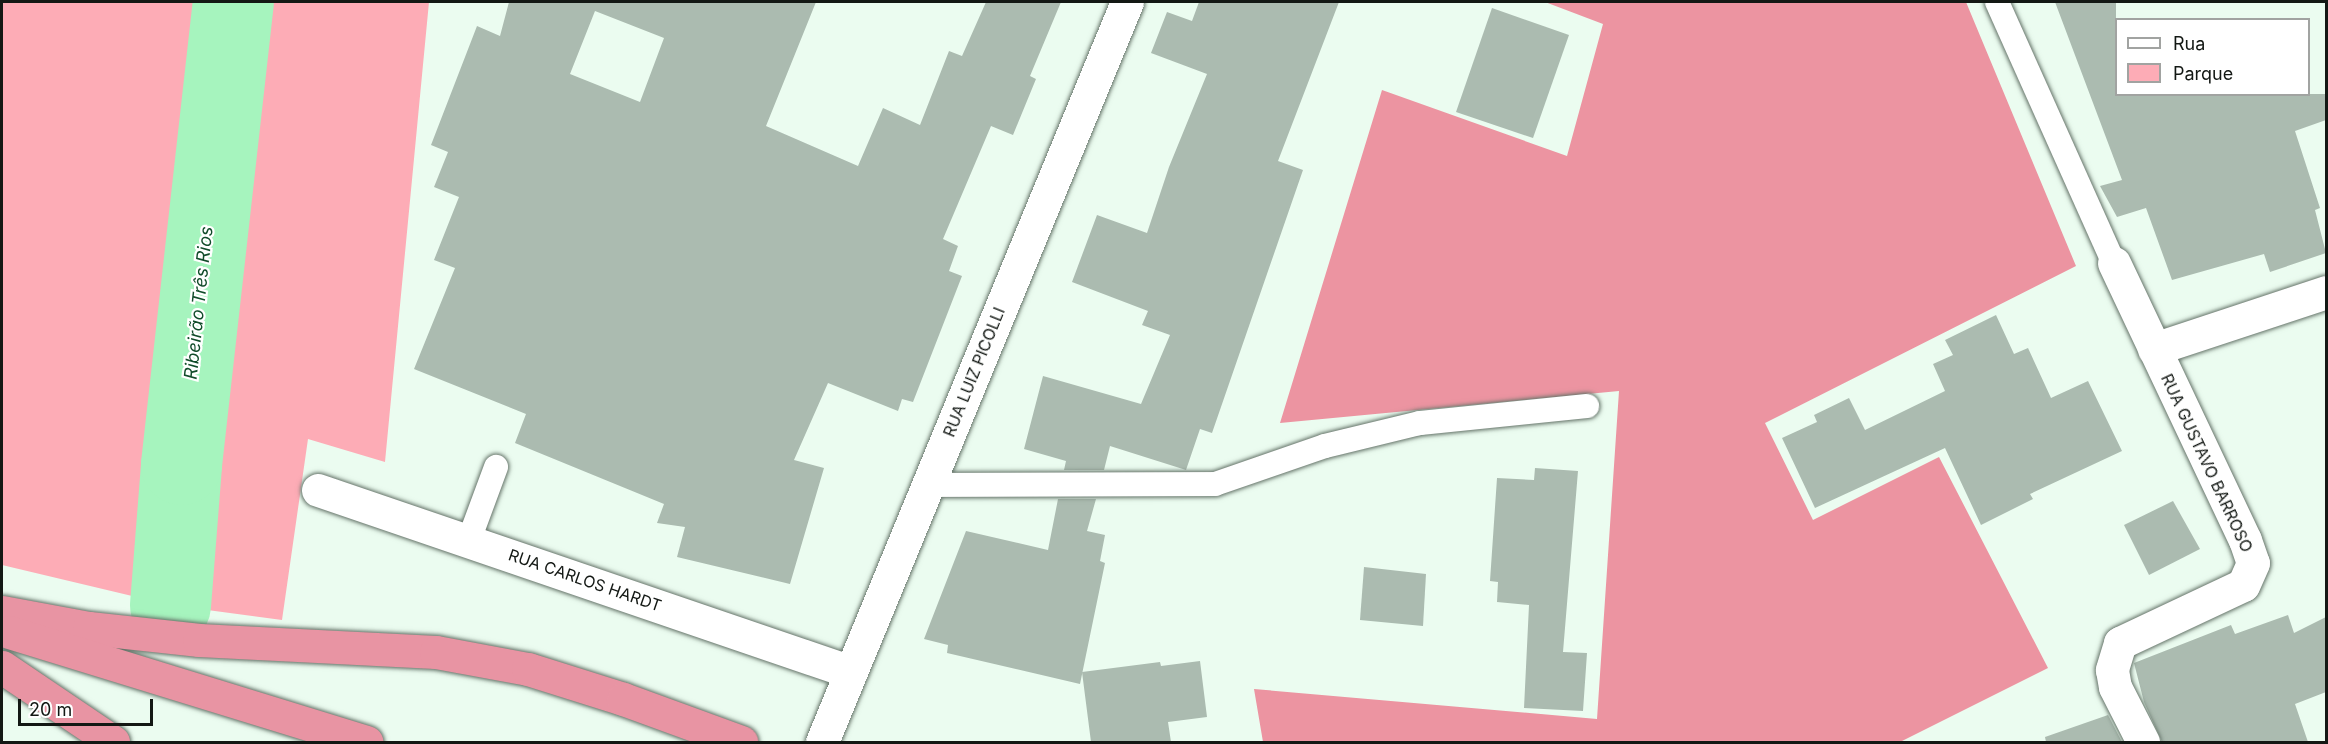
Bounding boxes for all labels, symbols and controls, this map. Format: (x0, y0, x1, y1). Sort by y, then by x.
legend (2115, 18, 2310, 96)
text: Rua (2173, 33, 2205, 54)
text: Parque (2173, 63, 2233, 84)
water label: Ribeirão Três Rios (180, 225, 218, 381)
street label: RUA LUIZ PICOLLI (939, 304, 1009, 440)
street label: RUA GUSTAVO BARROSO (2157, 371, 2257, 555)
street label: RUA CARLOS HARDT (506, 545, 664, 615)
scale bar (21, 687, 156, 725)
text: 20 m (29, 699, 72, 720)

